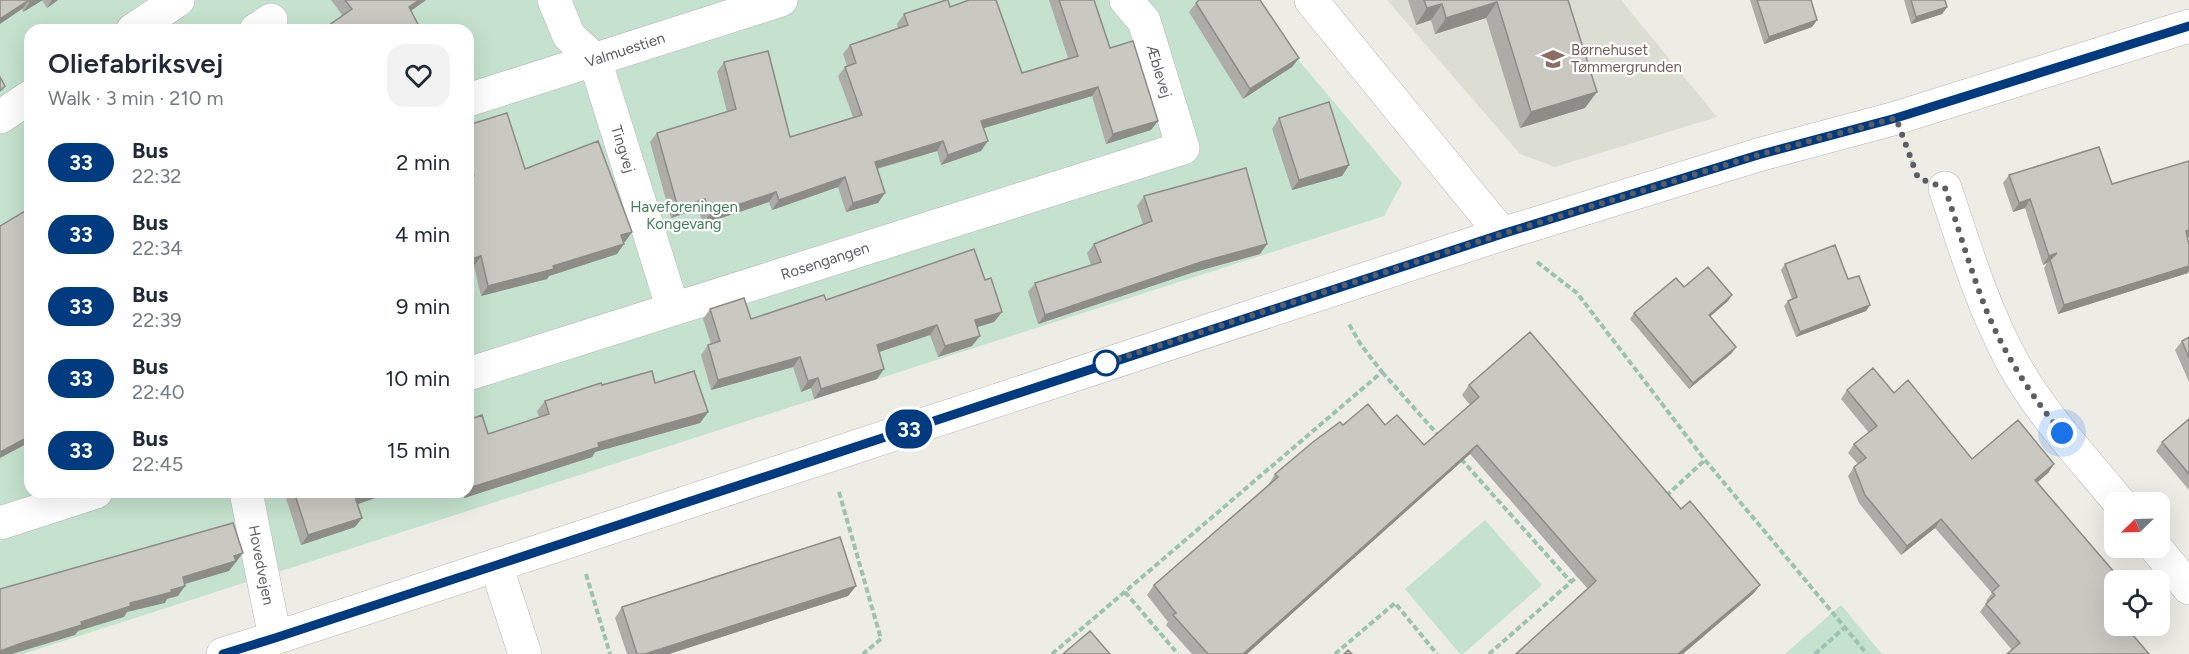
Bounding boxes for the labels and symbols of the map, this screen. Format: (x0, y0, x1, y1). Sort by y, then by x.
street label: Valmuestien (583, 29, 667, 71)
place label: Børnehuset Tømmergrunden (1571, 41, 1682, 76)
street label: Æblevej (1142, 42, 1176, 100)
school or university icon: Børnehuset Tømmergrunden (1540, 46, 1566, 72)
street label: Tingvej (607, 123, 639, 175)
park label: Haveforeningen Kongevang (630, 198, 738, 233)
street label: Rosengangen (779, 238, 871, 284)
unlabelled marker (1093, 350, 1119, 376)
line badge: 33 (882, 410, 936, 448)
your location (2047, 418, 2077, 448)
north arrow (2104, 492, 2170, 558)
street label: Hovedvejen (244, 524, 278, 606)

